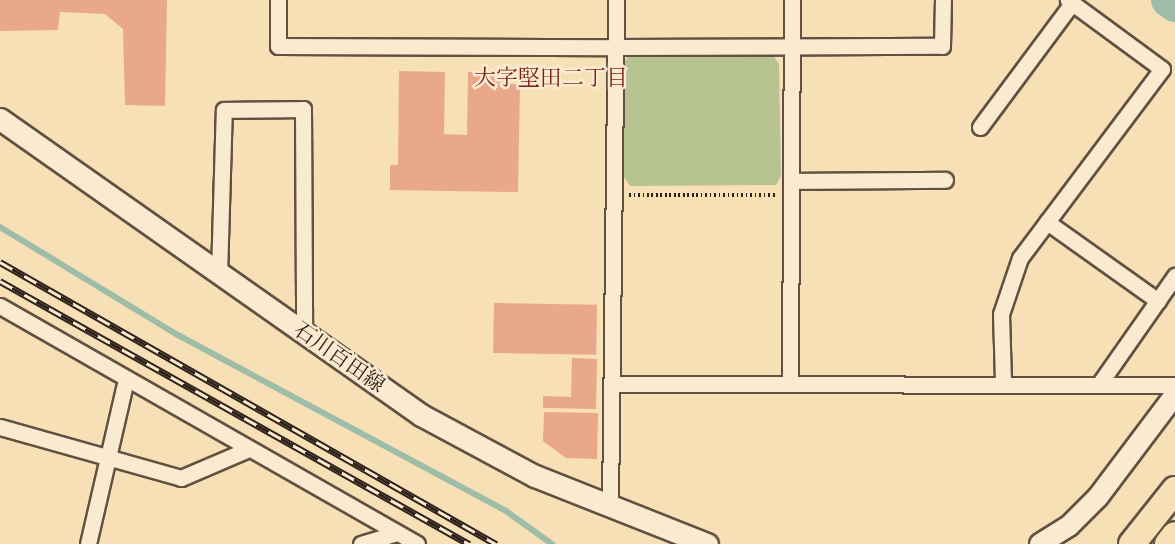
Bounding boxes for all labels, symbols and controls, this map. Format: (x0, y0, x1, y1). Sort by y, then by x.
district label: 大字堅田二丁目 (474, 66, 628, 92)
street label: 石川百田線 (289, 318, 389, 398)

